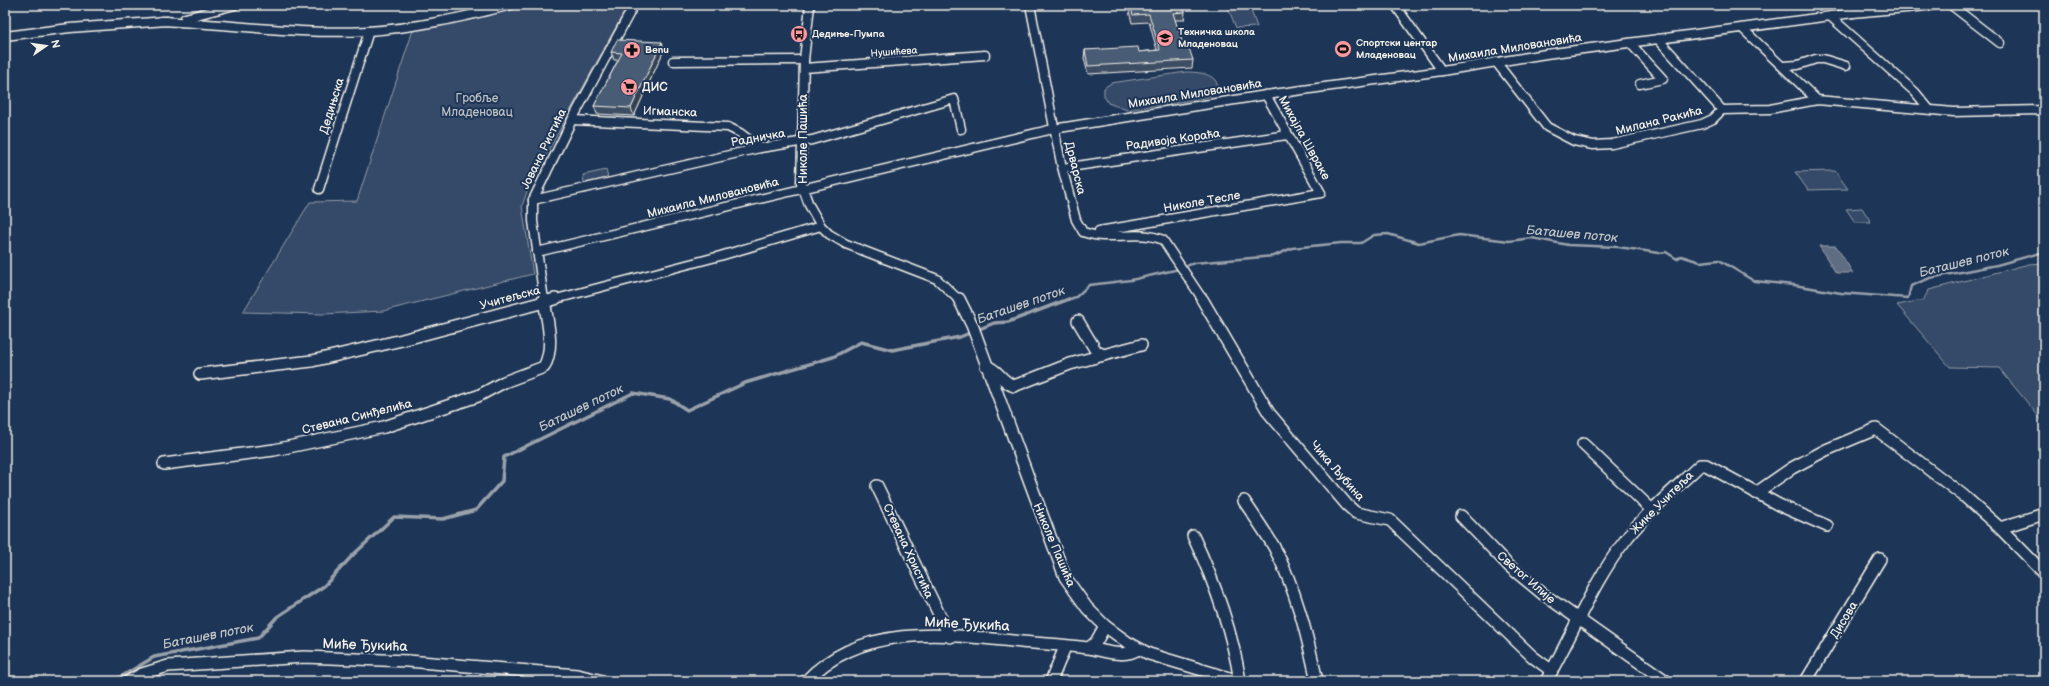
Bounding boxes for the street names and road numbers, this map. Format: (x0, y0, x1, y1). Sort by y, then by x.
street label: Михаила Миловановића (1447, 30, 1583, 66)
street label: Нушићева (870, 44, 918, 60)
street label: Дедињска (316, 76, 348, 136)
street label: Михаила Миловановића (1127, 76, 1263, 112)
street label: Михајла Швраке (1275, 93, 1333, 183)
street label: Николе Пашића (796, 94, 811, 184)
street label: Милана Ракића (1614, 103, 1704, 139)
street label: Игманска (642, 104, 698, 120)
street label: Јована Ристића (518, 106, 570, 192)
street label: Радничка (730, 126, 786, 150)
street label: Радивоја Кораћа (1125, 126, 1221, 154)
street label: Дрварска (1061, 140, 1089, 196)
street label: Михаила Миловановића (646, 174, 780, 222)
street label: Николе Тесле (1162, 188, 1242, 216)
street label: Учитељска (478, 283, 542, 313)
street label: Стевана Синђелића (301, 396, 413, 438)
street label: Чика Љубина (1307, 438, 1367, 504)
street label: Жике Учитеља (1627, 468, 1697, 538)
street label: Стевана Христића (879, 501, 937, 601)
street label: Николе Пашића (1030, 501, 1078, 589)
street label: Светог Илије (1494, 549, 1558, 608)
street label: Дисова (1827, 599, 1861, 641)
street label: Миће Ђукића (924, 613, 1011, 635)
street label: Миће Ђукића (322, 635, 409, 655)

